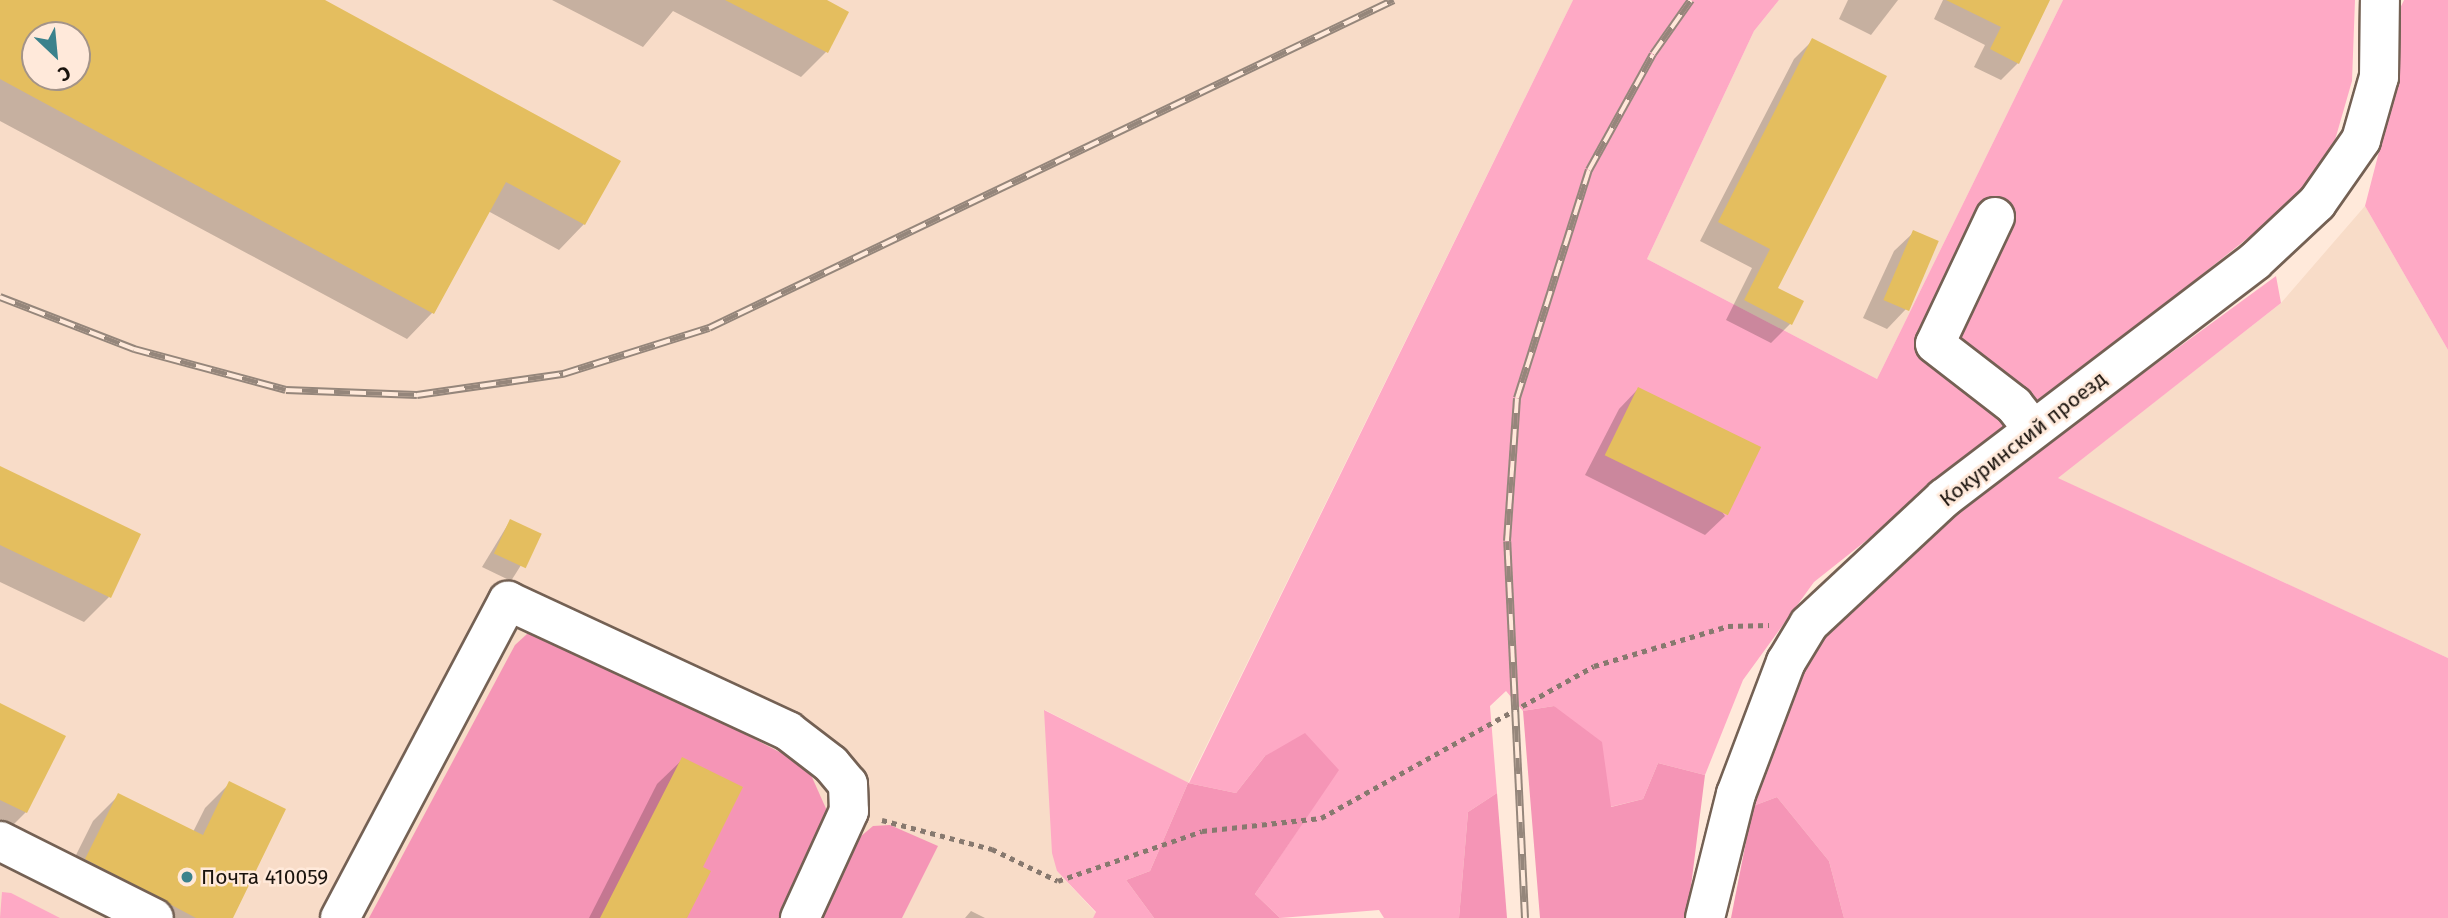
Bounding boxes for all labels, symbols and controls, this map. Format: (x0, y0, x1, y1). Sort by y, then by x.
north arrow (21, 21, 91, 91)
text: С (55, 61, 75, 86)
street label: Кокуринский проезд (1935, 366, 2111, 512)
place label: Почта 410059 (201, 864, 328, 890)
marker: Почта 410059 (179, 869, 195, 885)

